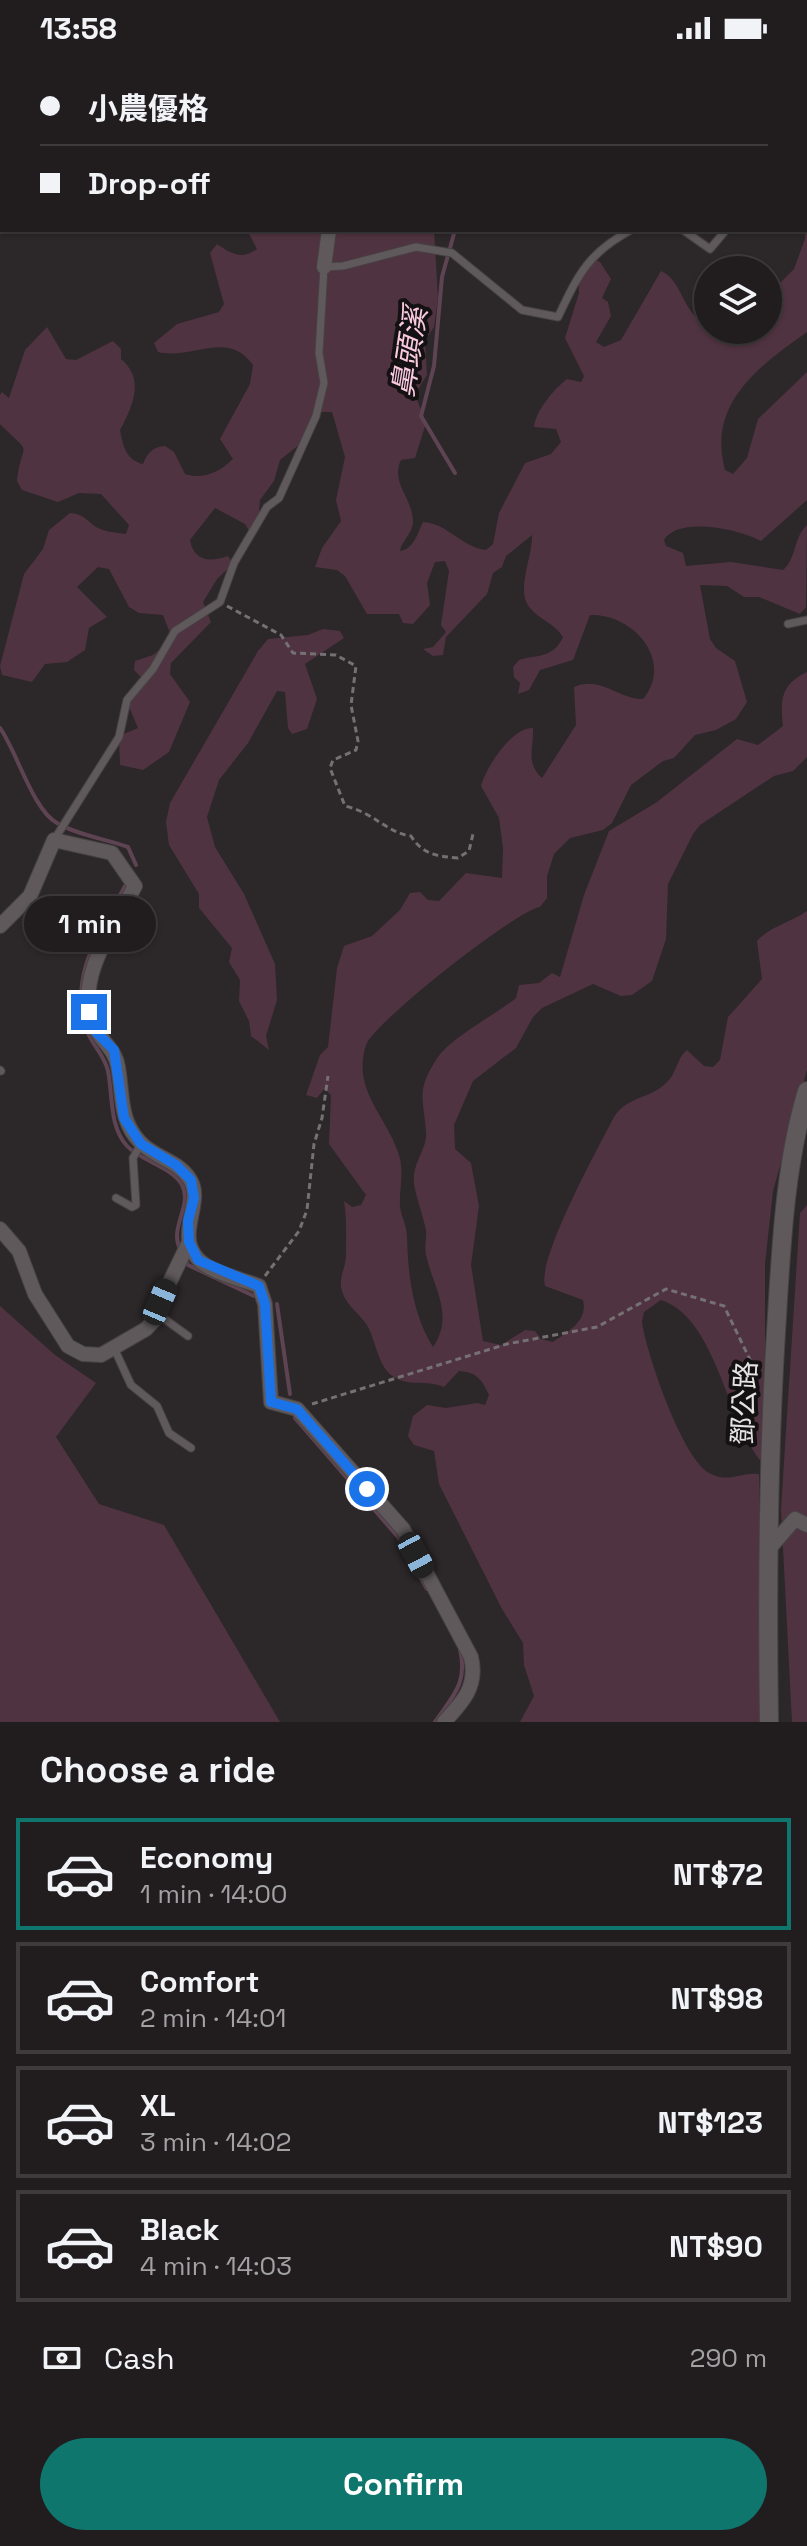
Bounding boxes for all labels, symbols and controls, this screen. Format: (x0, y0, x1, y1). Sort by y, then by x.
text: 13:58 (40, 9, 117, 48)
text: 小農優格 (88, 89, 208, 128)
text: Drop-off (88, 164, 211, 203)
map controls (694, 256, 782, 344)
button: layers (694, 256, 782, 344)
water label: 鼻頭溪 (383, 301, 436, 399)
callout: 1 min (23, 896, 155, 952)
text: 1 min (58, 907, 122, 941)
route end (71, 994, 107, 1030)
car (140, 1275, 180, 1329)
street label: 鄧公路 (724, 1360, 764, 1446)
route start (349, 1471, 385, 1507)
car (394, 1528, 438, 1582)
text: Choose a ride (40, 1747, 276, 1793)
icon: car (44, 1838, 116, 1910)
text: Economy (140, 1838, 273, 1877)
text: NT$72 (673, 1855, 763, 1894)
text: 1 min · 14:00 (140, 1877, 287, 1911)
icon: car (44, 1962, 116, 2034)
text: Comfort (140, 1962, 259, 2001)
text: NT$98 (671, 1979, 763, 2018)
text: 2 min · 14:01 (140, 2001, 286, 2035)
icon: car (44, 2086, 116, 2158)
text: XL (140, 2086, 176, 2125)
text: NT$123 (657, 2103, 763, 2142)
text: 3 min · 14:02 (140, 2125, 291, 2159)
icon: car (44, 2210, 116, 2282)
text: Black (140, 2210, 219, 2249)
text: NT$90 (669, 2227, 763, 2266)
text: 4 min · 14:03 (140, 2249, 292, 2283)
icon: cash (40, 2336, 84, 2380)
text: Cash (104, 2339, 175, 2378)
text: 290 m (690, 2341, 767, 2375)
button: Confirm (40, 2438, 767, 2530)

